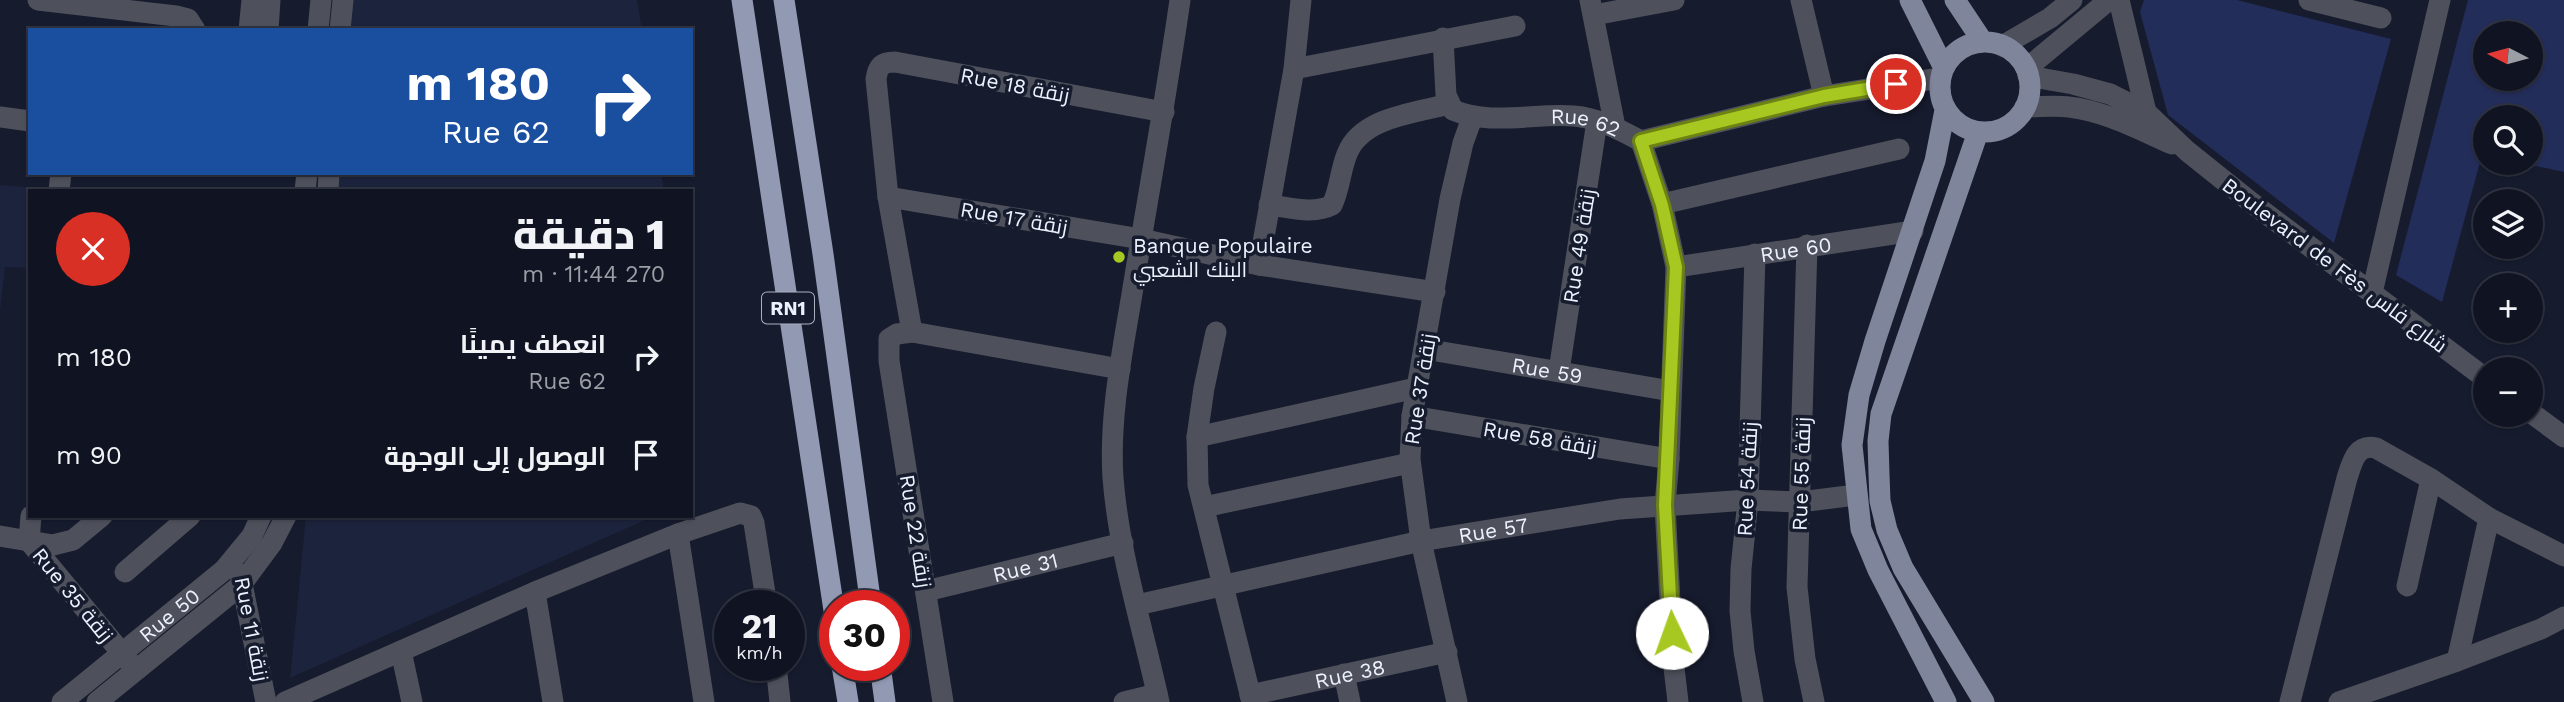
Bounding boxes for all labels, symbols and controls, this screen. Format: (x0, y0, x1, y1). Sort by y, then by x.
north arrow (2473, 21, 2543, 91)
map controls (2473, 21, 2543, 427)
text: 180 m (406, 54, 550, 112)
pin (1866, 54, 1926, 114)
icon: right (574, 56, 665, 147)
street label: Rue 18 زنقة (958, 62, 1072, 108)
icon: arrive (1877, 65, 1915, 103)
street label: Rue 62 (1551, 103, 1625, 141)
button: search (2473, 105, 2543, 175)
text: Rue 62 (442, 113, 550, 151)
street label: Boulevard de Fès شارع فاس (2216, 172, 2452, 359)
street label: Rue 49 زنقة (1558, 187, 1600, 305)
button: layers (2473, 189, 2543, 259)
street label: Rue 17 زنقة (958, 196, 1070, 240)
text: 1 دقيقة (513, 210, 665, 259)
button: close (56, 212, 130, 286)
street label: Rue 60 (1758, 231, 1833, 267)
place label: Banque Populaire البنك الشعبي (1133, 233, 1313, 286)
marker: Banque Populaire البنك الشعبي (1111, 249, 1127, 265)
text: 270 m · 11:44 (522, 261, 665, 288)
button: + (2473, 273, 2543, 343)
road number: RN1 (762, 292, 814, 324)
text: انعطف يمينًا (460, 329, 606, 359)
street label: Rue 37 زنقة (1399, 332, 1441, 446)
icon: right (627, 338, 665, 376)
text: 180 m (56, 342, 132, 372)
street label: Rue 59 (1510, 352, 1584, 388)
button: − (2473, 357, 2543, 427)
text: Rue 62 (528, 368, 606, 395)
street label: Rue 58 زنقة (1481, 416, 1599, 460)
street label: Rue 55 زنقة (1787, 416, 1815, 532)
street label: Rue 54 زنقة (1732, 421, 1762, 537)
icon: arrive (627, 436, 665, 474)
text: 90 m (56, 440, 122, 470)
text: الوصول إلى الوجهة (384, 441, 606, 471)
street label: Rue 22 زنقة (895, 473, 937, 589)
street label: Rue 57 (1456, 511, 1530, 547)
street label: Rue 35 زنقة (27, 543, 119, 647)
street label: Rue 31 (990, 547, 1060, 587)
street label: Rue 11 زنقة (230, 575, 274, 683)
street label: Rue 50 (133, 583, 205, 647)
speed limit sign: 30 (819, 590, 910, 681)
position arrow (1635, 596, 1709, 670)
text: 21 (742, 605, 777, 647)
text: km/h (736, 642, 783, 663)
street label: Rue 38 (1312, 653, 1387, 693)

